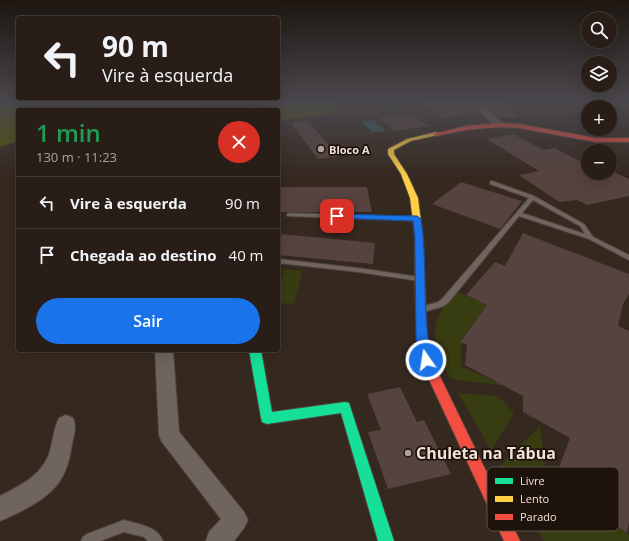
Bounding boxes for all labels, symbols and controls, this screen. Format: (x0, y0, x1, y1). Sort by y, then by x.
map controls (581, 12, 617, 180)
button: search (581, 12, 617, 48)
text: 90 m (102, 27, 169, 65)
icon: left (36, 32, 88, 84)
button: layers (581, 56, 617, 92)
text: Vire à esquerda (102, 63, 233, 87)
button: + (581, 100, 617, 136)
text: 1 min (36, 116, 101, 149)
button: close (218, 121, 260, 163)
place label: Bloco A (329, 142, 370, 157)
marker: Bloco A (316, 144, 326, 154)
button: − (581, 144, 617, 180)
text: 130 m · 11:23 (36, 148, 117, 166)
icon: left (36, 192, 58, 214)
text: Vire à esquerda (70, 193, 187, 213)
text: 90 m (225, 193, 260, 213)
pin (320, 199, 354, 233)
icon: arrive (326, 205, 348, 227)
icon: arrive (36, 244, 58, 266)
text: Chegada ao destino (70, 245, 217, 265)
text: 40 m (229, 245, 264, 265)
button: Sair (36, 298, 260, 344)
position arrow (405, 339, 447, 381)
place label: Chuleta na Tábua (416, 442, 556, 464)
marker: Chuleta na Tábua (403, 448, 413, 458)
legend (487, 467, 619, 531)
text: Livre (520, 473, 545, 488)
text: Lento (520, 491, 550, 506)
text: Parado (520, 509, 557, 524)

